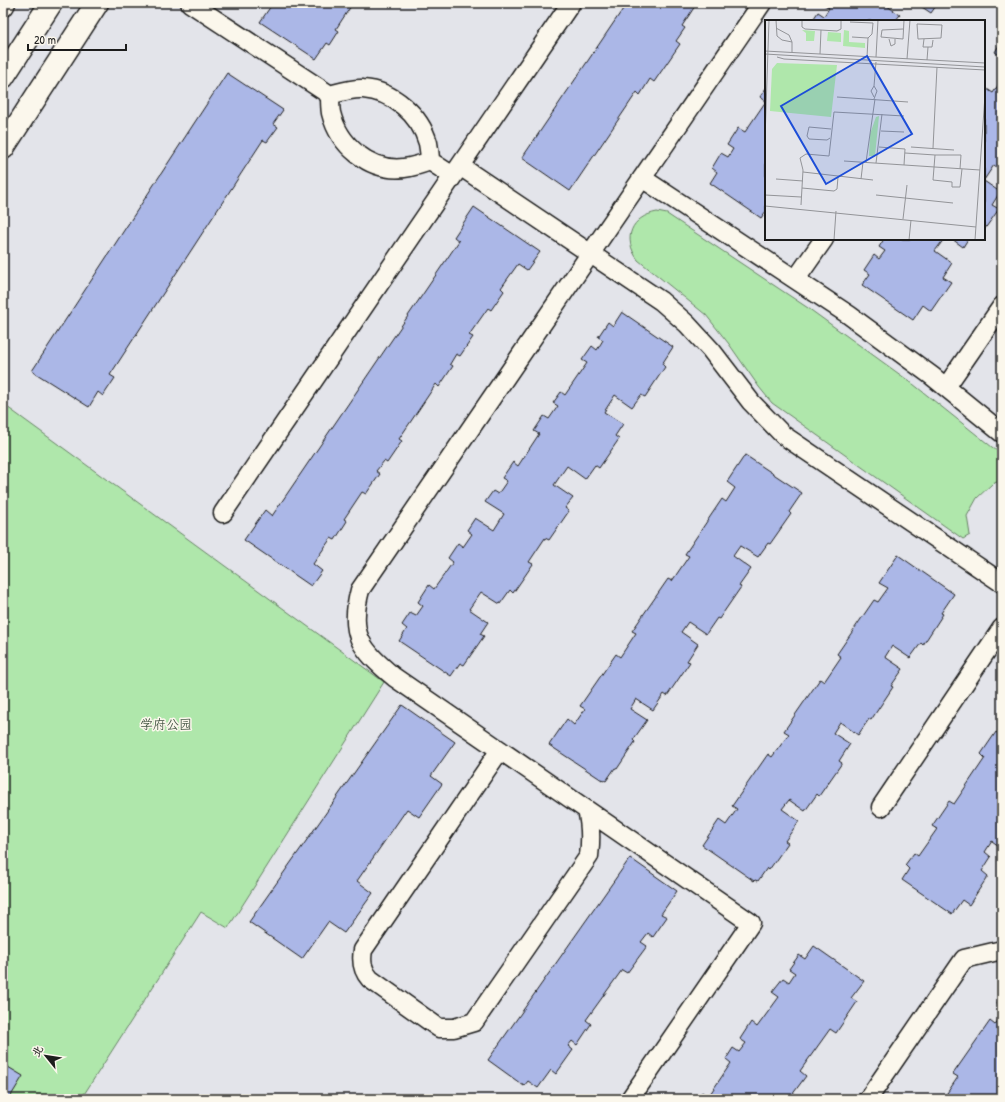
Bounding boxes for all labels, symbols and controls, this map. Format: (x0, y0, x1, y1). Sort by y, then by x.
inset map (765, 20, 985, 240)
scale bar (28, 26, 126, 52)
text: 20 m (34, 31, 56, 48)
park label: 学府公园 (140, 715, 192, 733)
north arrow (26, 1036, 66, 1076)
text: 北 (29, 1043, 46, 1059)

